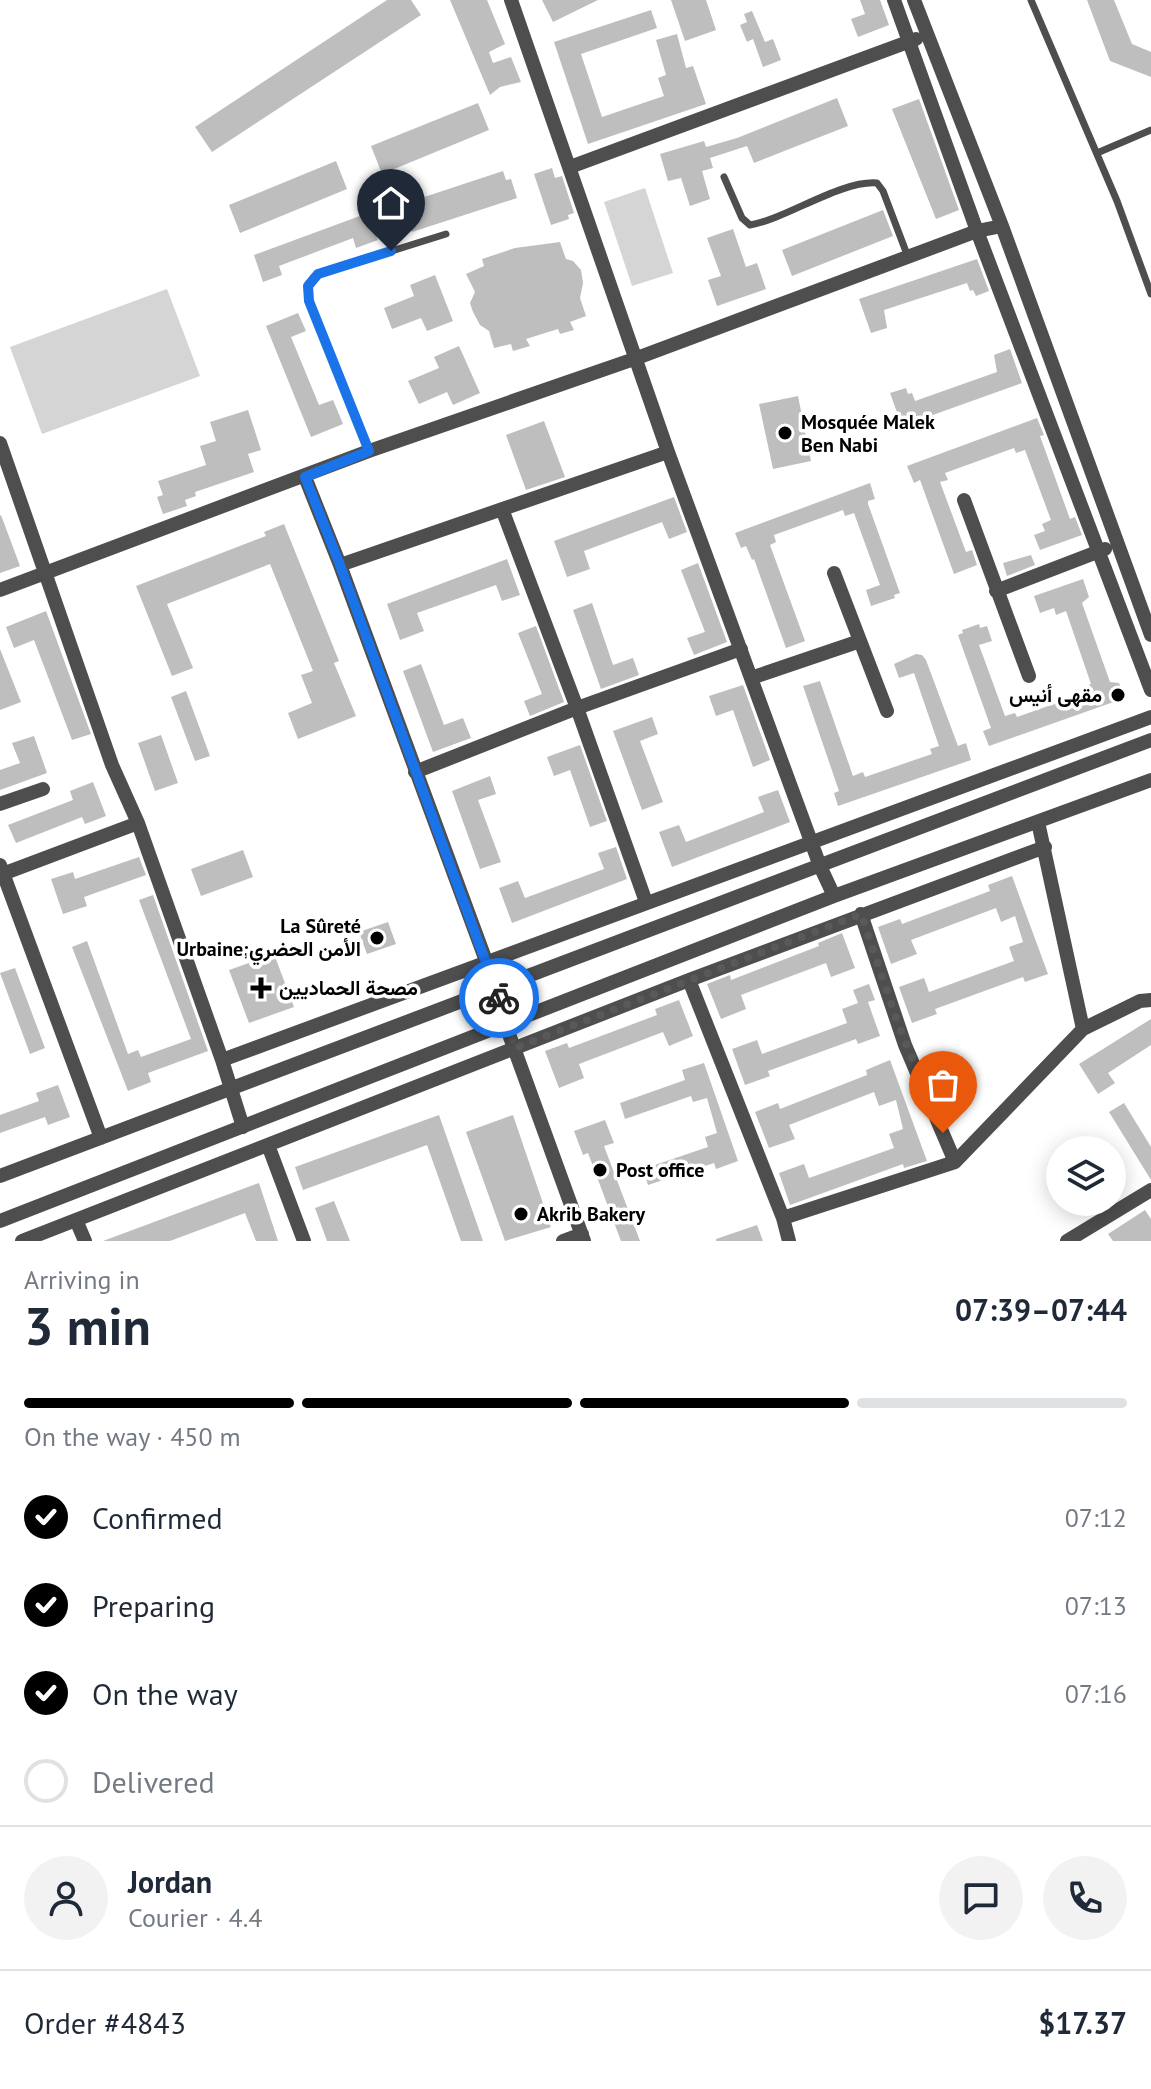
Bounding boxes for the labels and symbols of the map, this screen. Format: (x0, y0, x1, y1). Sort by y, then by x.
pin (357, 169, 425, 251)
place label: Mosquée Malek Ben Nabi (801, 409, 935, 458)
marker: Mosquée Malek Ben Nabi (776, 424, 794, 442)
place label: مقهى أنيس (1009, 682, 1102, 708)
marker: مقهى أنيس (1109, 686, 1127, 704)
place label: La Sûreté Urbaine;الأمن الحضري (177, 913, 361, 966)
marker: La Sûreté Urbaine;الأمن الحضري (368, 929, 386, 947)
courier (459, 958, 539, 1038)
place label: مصحة الحماديين (279, 975, 418, 1001)
marker: مصحة الحماديين (250, 977, 272, 999)
pin (909, 1051, 977, 1133)
place label: Post office (616, 1157, 704, 1183)
marker: Post office (591, 1161, 609, 1179)
place label: Akrib Bakery (537, 1201, 646, 1227)
marker: Akrib Bakery (512, 1205, 530, 1223)

